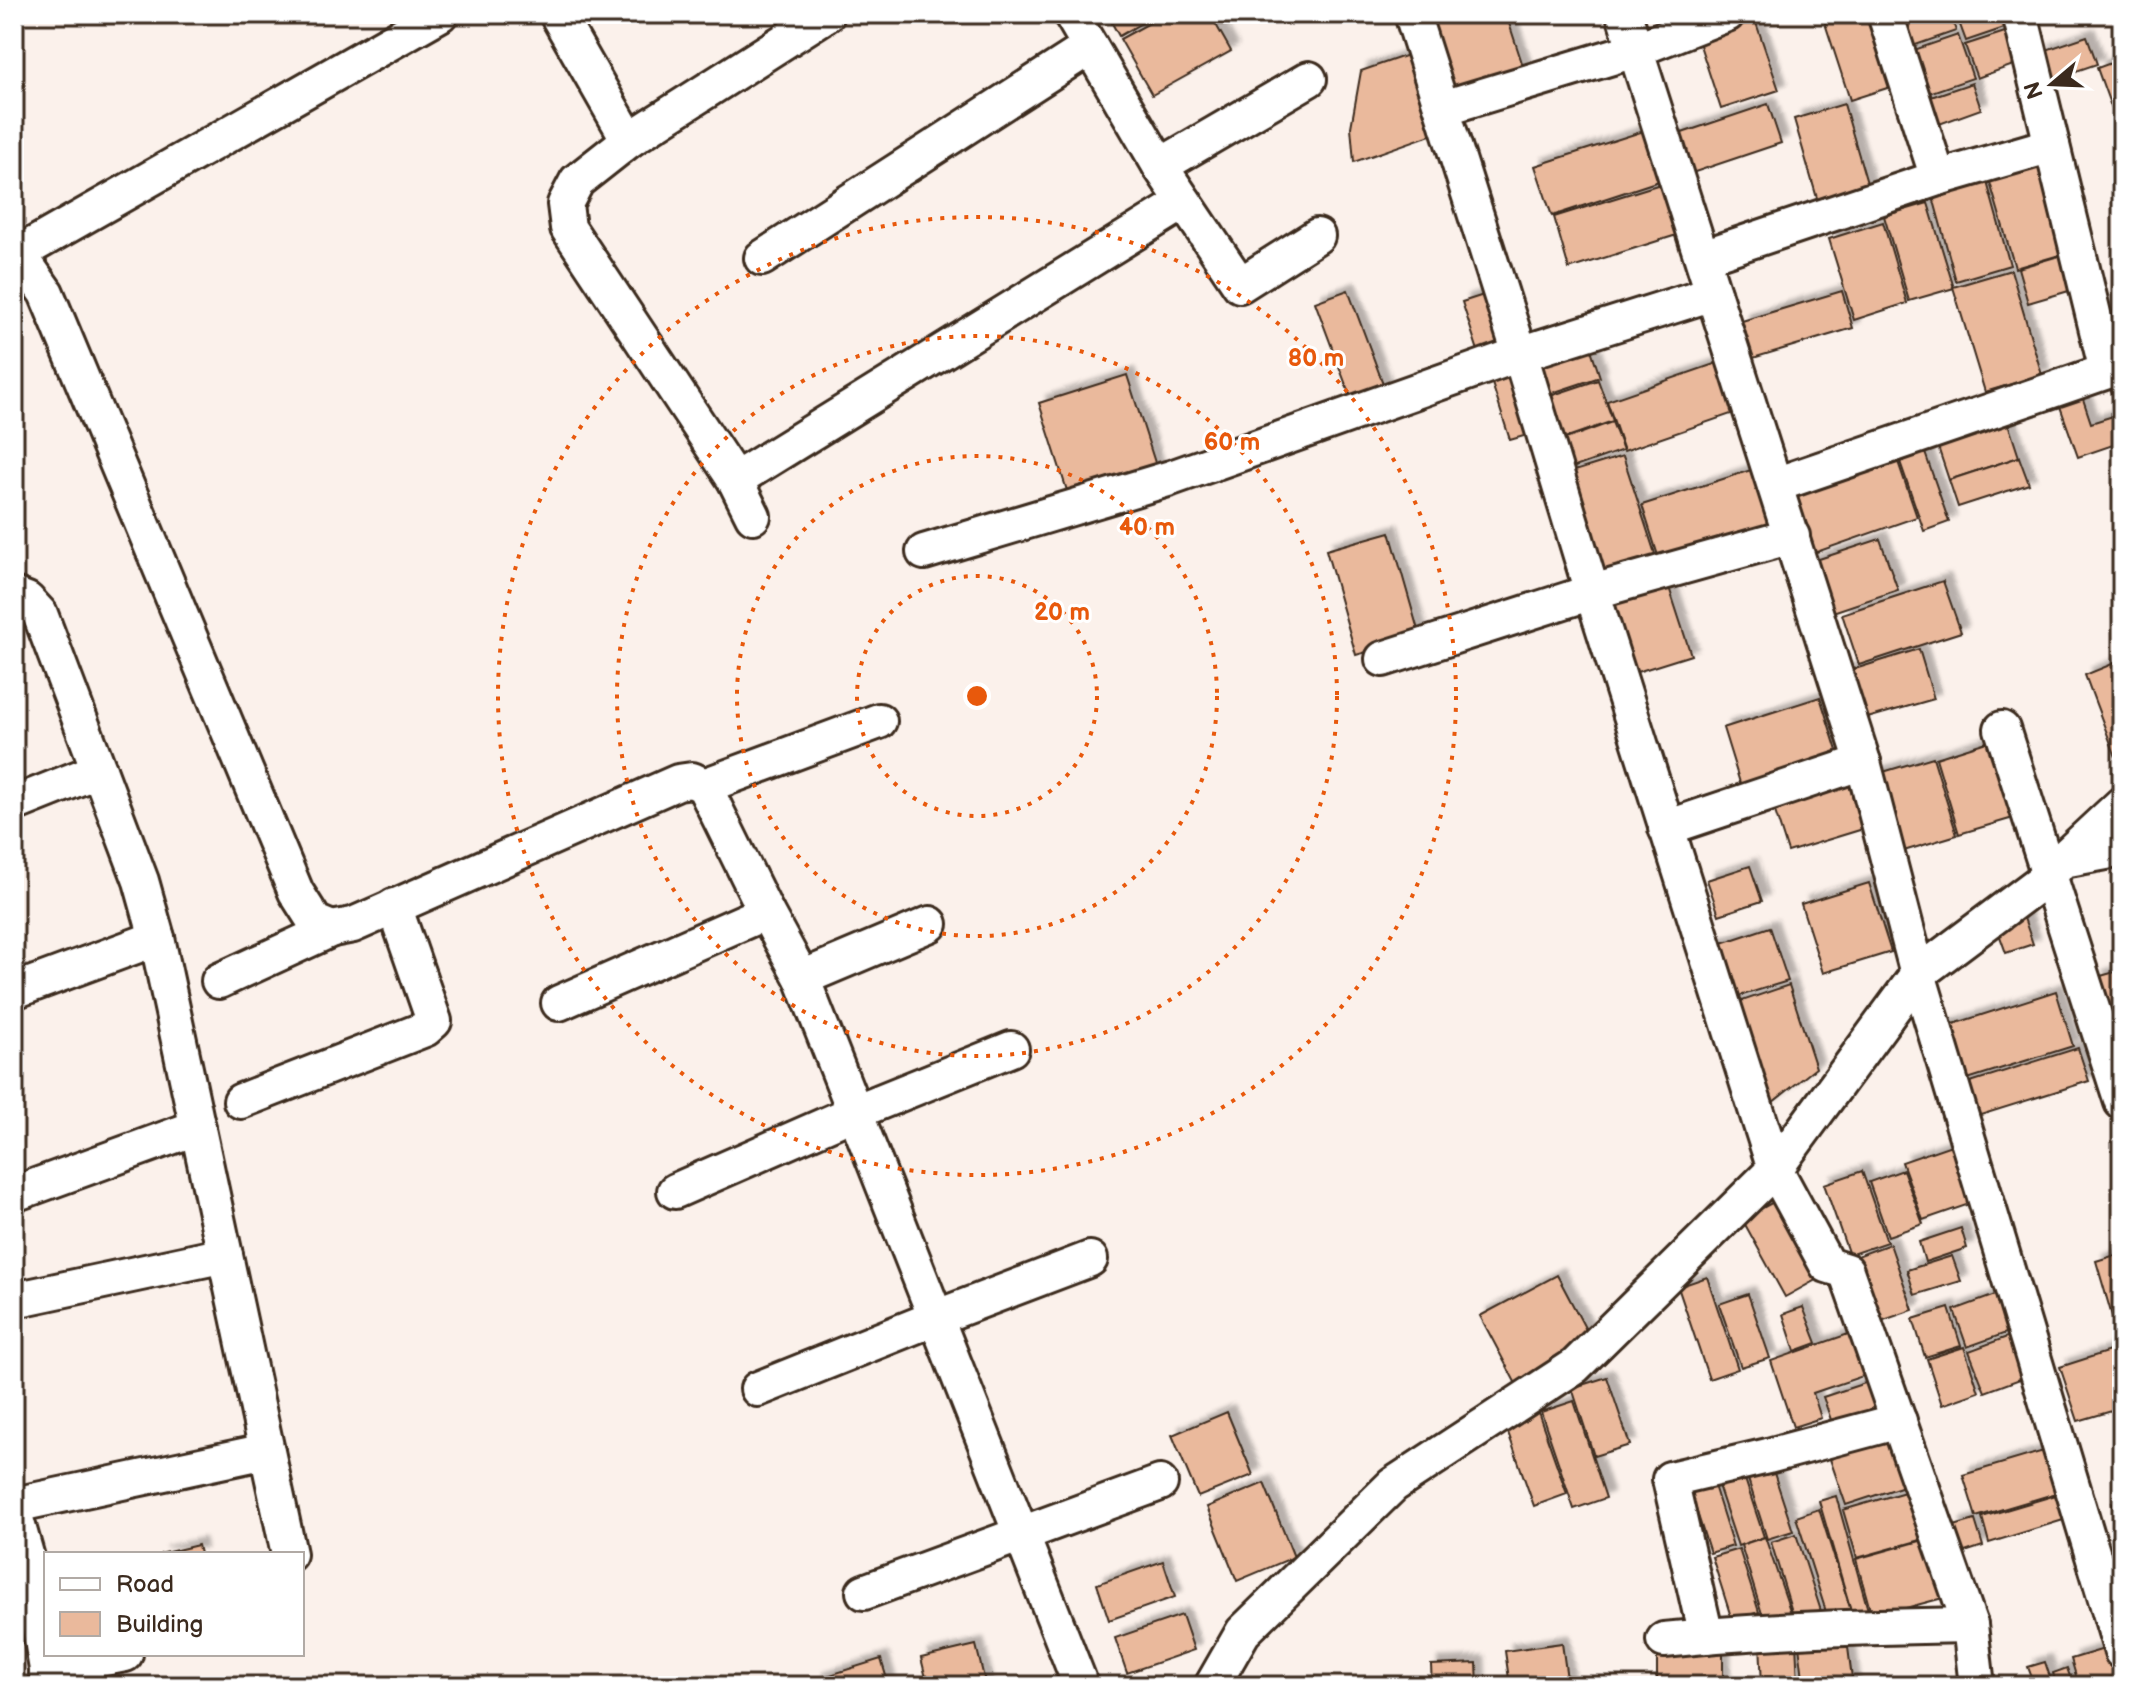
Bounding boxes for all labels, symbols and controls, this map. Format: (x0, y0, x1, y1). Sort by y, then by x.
north arrow (2012, 44, 2092, 124)
text: N (2019, 78, 2050, 102)
text: 80 m (1288, 344, 1344, 373)
text: 60 m (1204, 428, 1260, 457)
text: 40 m (1119, 513, 1175, 542)
text: 20 m (1034, 598, 1090, 627)
centre of rings (963, 682, 991, 710)
legend (44, 1552, 304, 1656)
text: Road (116, 1570, 174, 1599)
text: Building (116, 1610, 203, 1639)

